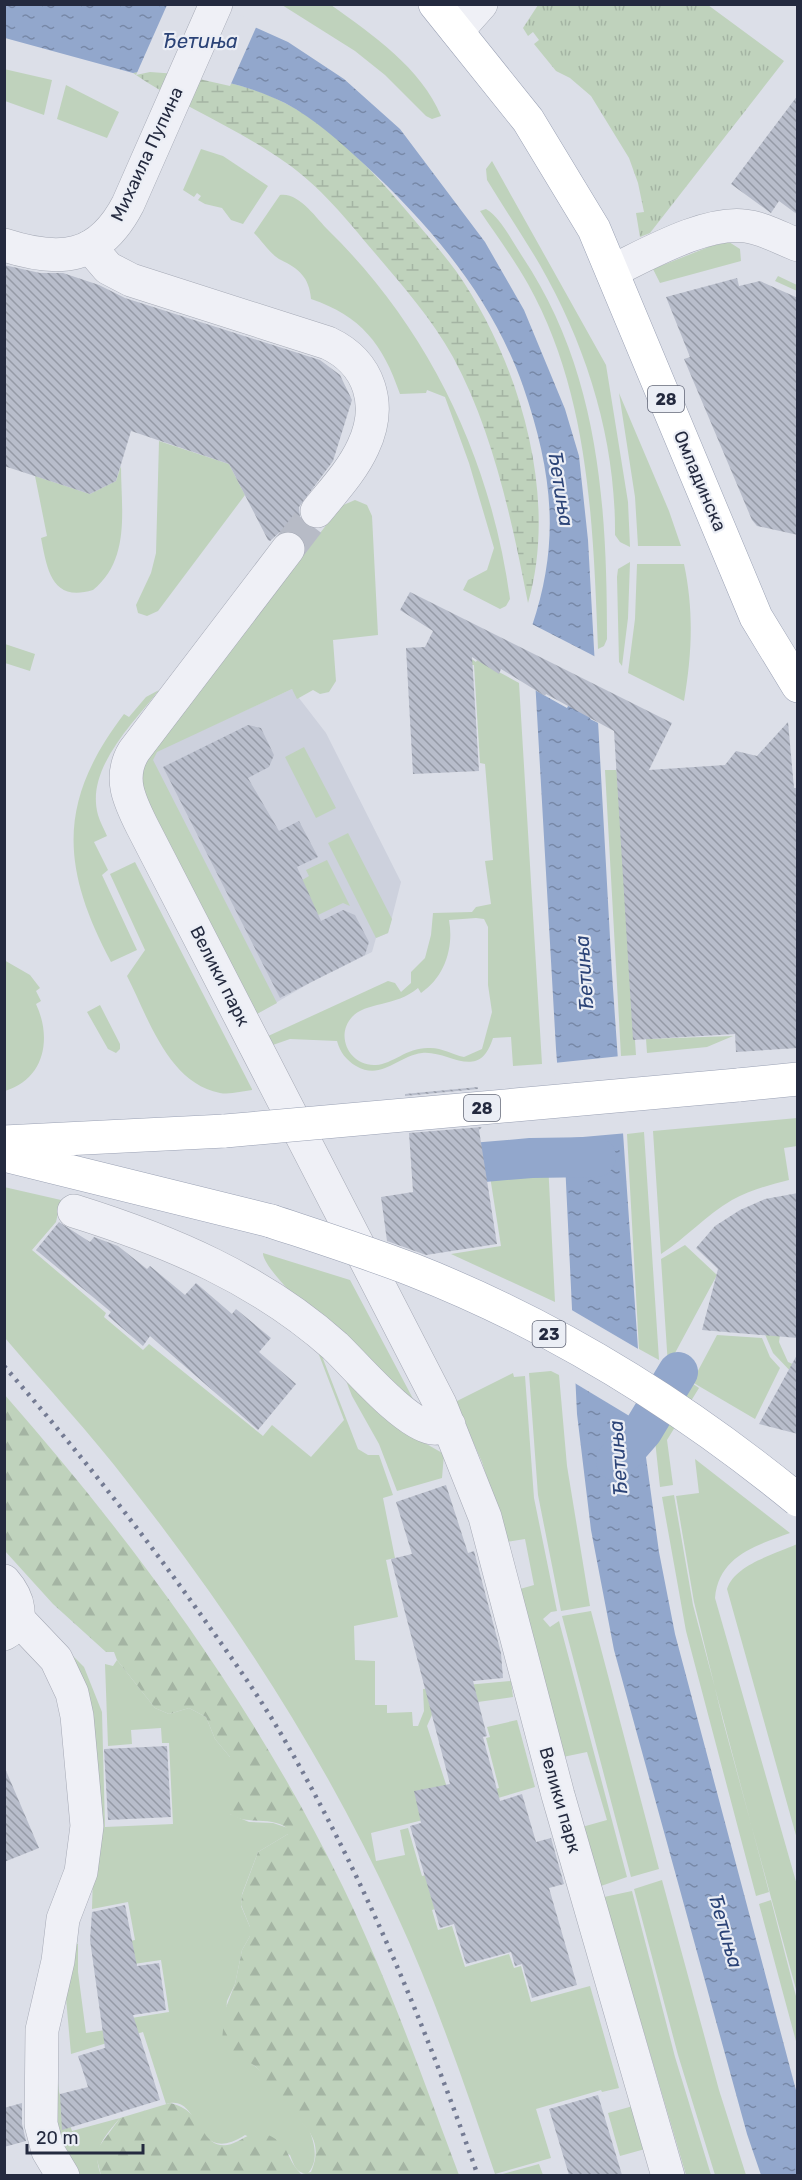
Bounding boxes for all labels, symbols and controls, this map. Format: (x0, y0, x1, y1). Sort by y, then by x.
water label: Ђетиња (162, 29, 238, 53)
street label: Михаила Пупина (106, 83, 188, 225)
road number: 28 (648, 386, 684, 412)
street label: Омладинска (669, 427, 731, 535)
water label: Ђетиња (543, 450, 579, 528)
street label: Велики парк (185, 922, 255, 1030)
water label: Ђетиња (569, 934, 599, 1011)
road number: 28 (464, 1095, 500, 1121)
road number: 23 (532, 1321, 566, 1347)
water label: Ђетиња (603, 1419, 633, 1496)
street label: Велики парк (534, 1744, 586, 1856)
water label: Ђетиња (704, 1891, 748, 1971)
scale bar (27, 2117, 142, 2155)
text: 20 m (36, 2127, 78, 2149)

